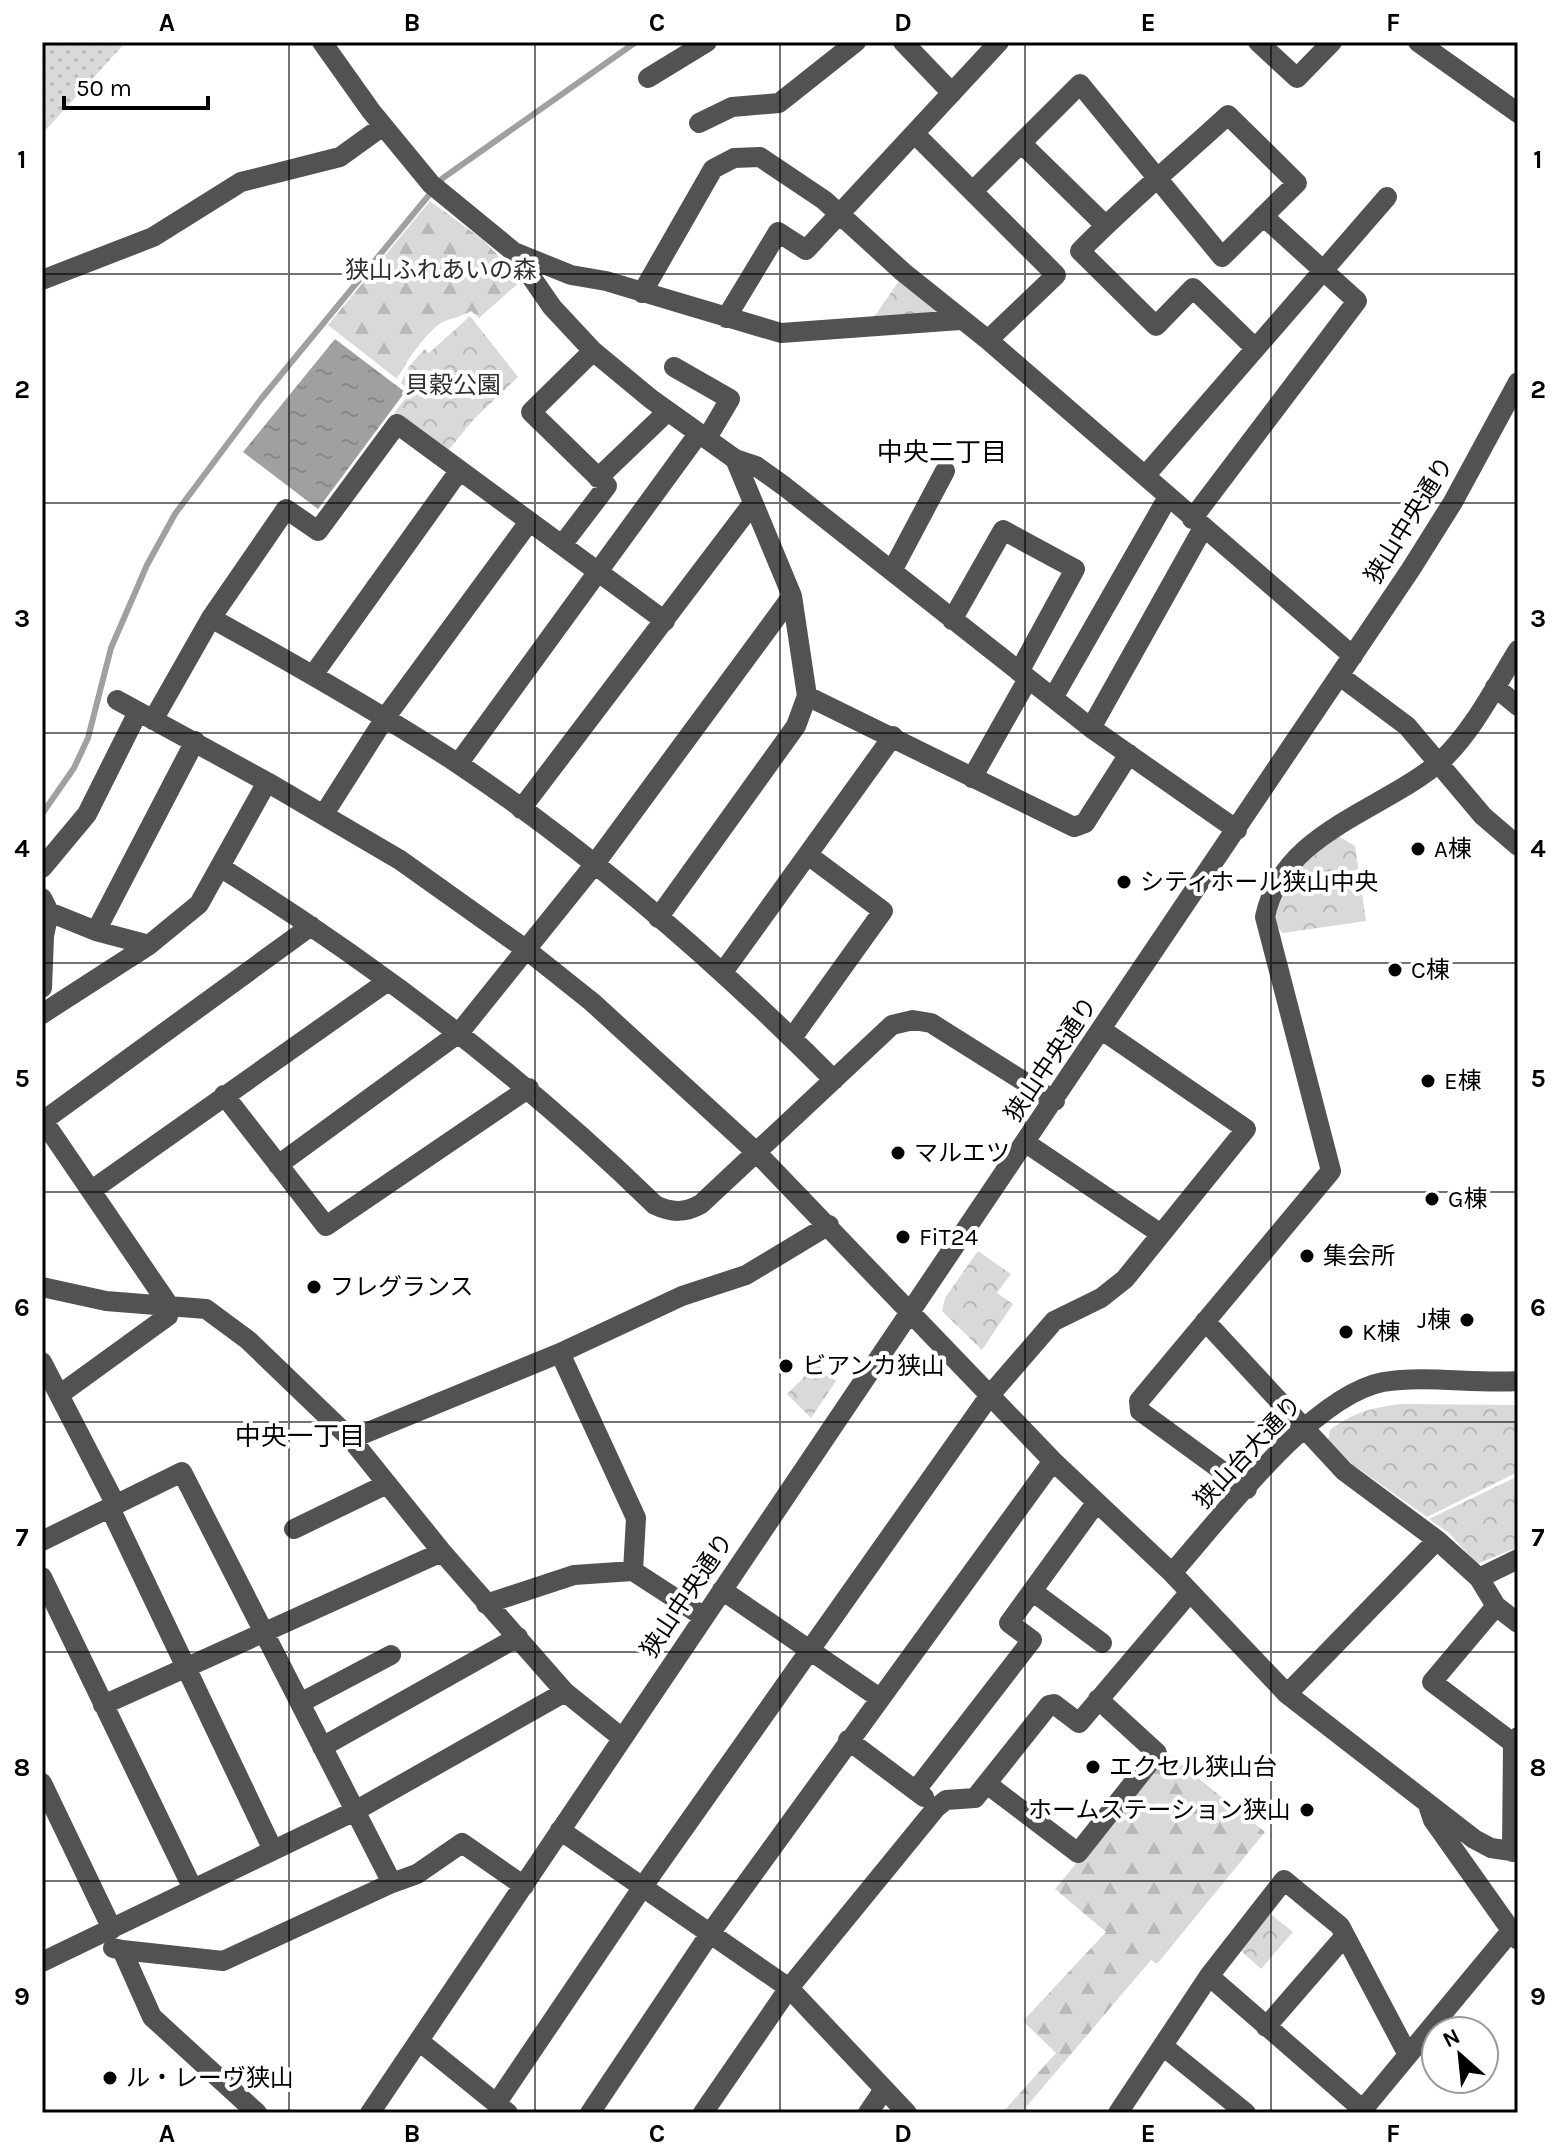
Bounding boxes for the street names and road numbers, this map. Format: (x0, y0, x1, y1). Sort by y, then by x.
street label: 狭山中央通り (1359, 452, 1459, 588)
street label: 狭山中央通り (999, 991, 1103, 1127)
street label: 狭山台大通り (1189, 1390, 1307, 1514)
street label: 狭山中央通り (635, 1527, 739, 1663)

